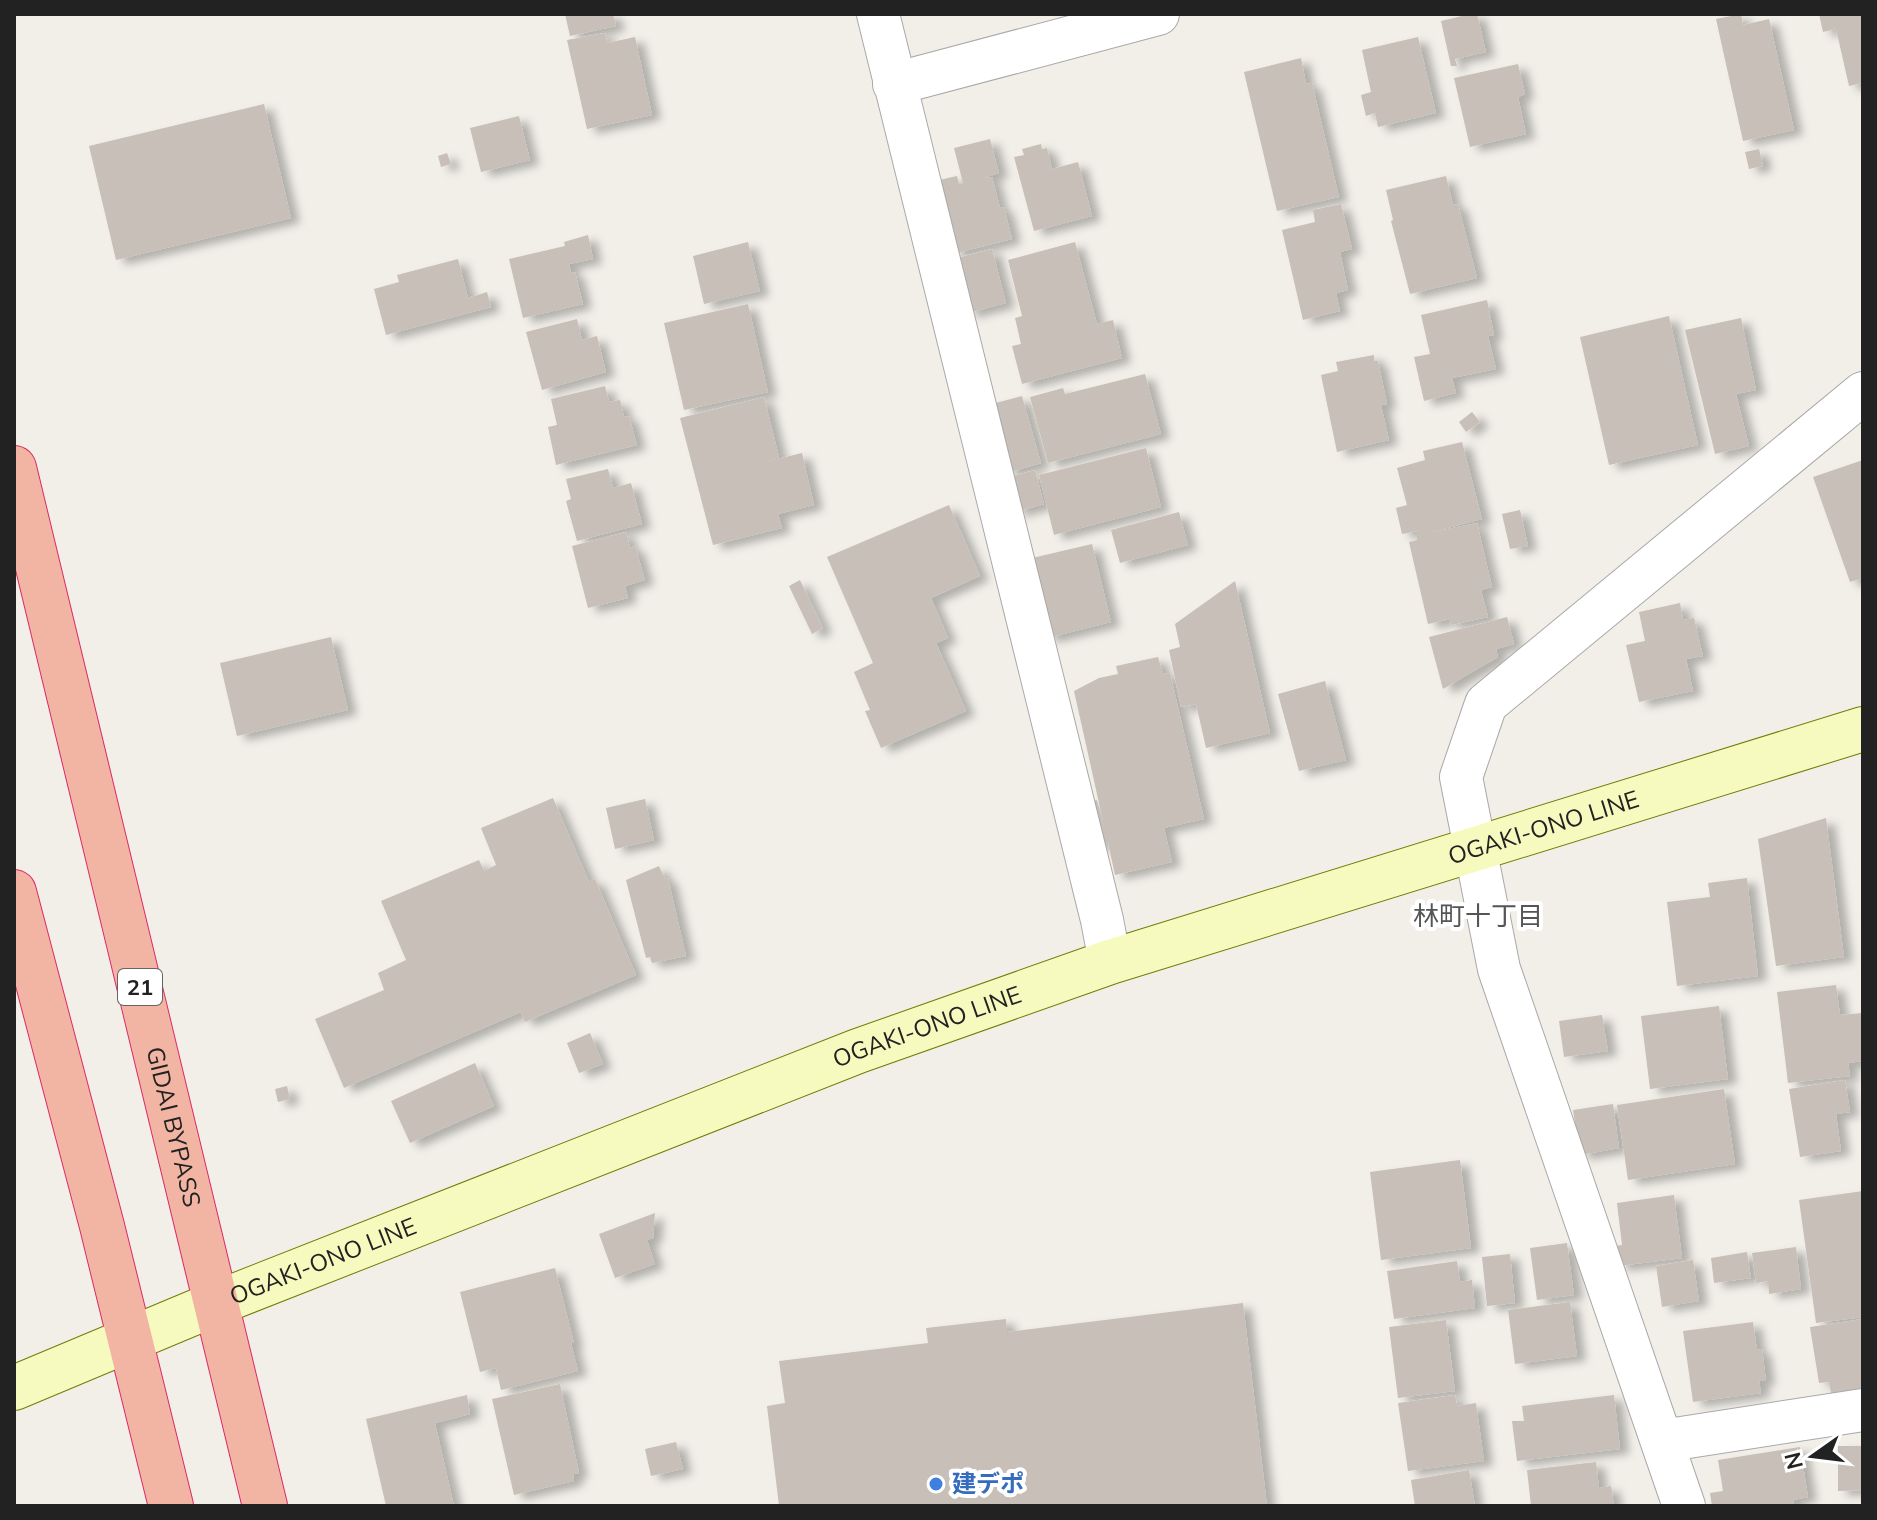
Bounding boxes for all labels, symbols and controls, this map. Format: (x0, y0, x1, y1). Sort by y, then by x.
street label: OGAKI-ONO LINE (1444, 783, 1642, 870)
district label: 林町十丁目 (1413, 899, 1543, 932)
road number: 21 (118, 969, 162, 1005)
street label: OGAKI-ONO LINE (828, 979, 1025, 1073)
street label: GIDAI BYPASS (141, 1044, 208, 1210)
street label: OGAKI-ONO LINE (225, 1210, 420, 1311)
north arrow (1773, 1416, 1853, 1496)
text: N (1778, 1449, 1809, 1472)
place label: 建デポ (952, 1468, 1024, 1498)
marker: 建デポ (927, 1475, 945, 1493)

